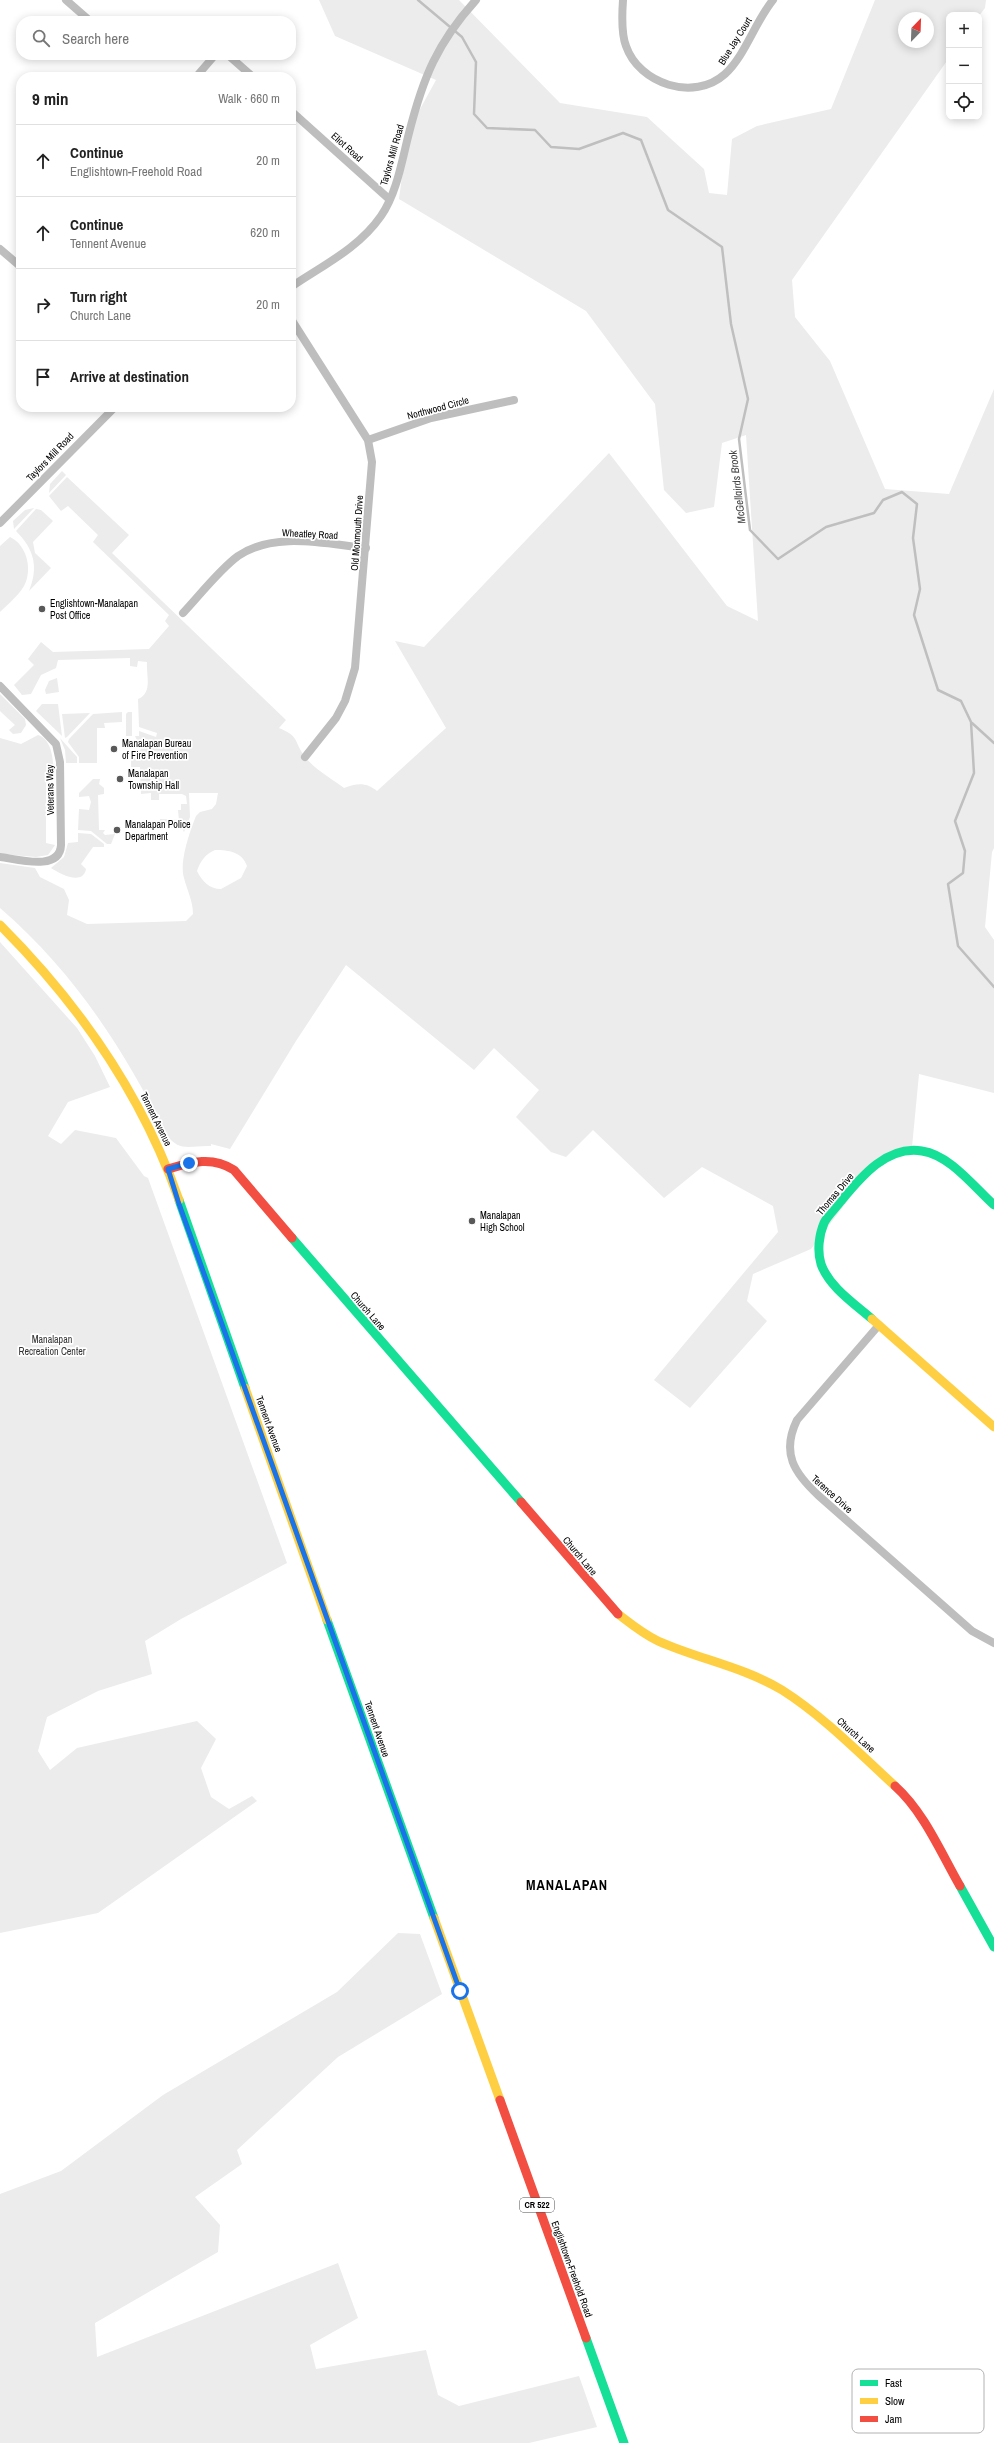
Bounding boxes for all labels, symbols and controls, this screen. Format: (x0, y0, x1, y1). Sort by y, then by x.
north arrow (898, 12, 934, 48)
map controls (946, 12, 982, 120)
button: + (946, 12, 982, 48)
street label: Blue Jay Court (715, 14, 755, 67)
search box (16, 16, 296, 60)
icon: search (30, 27, 52, 49)
text: Search here (62, 28, 129, 49)
button: − (946, 48, 982, 84)
button: locate (946, 84, 982, 120)
text: 9 min (32, 87, 68, 110)
text: Walk · 660 m (218, 90, 280, 107)
street label: Taylors Mill Road (377, 123, 407, 187)
street label: Eliot Road (328, 129, 366, 165)
text: Continue (70, 142, 123, 163)
icon: ahead (32, 150, 54, 172)
text: 20 m (256, 152, 280, 169)
text: Englishtown-Freehold Road (70, 163, 202, 180)
text: Continue (70, 214, 123, 235)
icon: ahead (32, 222, 54, 244)
text: 620 m (250, 224, 280, 241)
text: Tennent Avenue (70, 235, 146, 252)
text: Turn right (70, 286, 127, 307)
icon: right (32, 294, 54, 316)
text: 20 m (256, 296, 280, 313)
text: Church Lane (70, 307, 131, 324)
icon: arrive (32, 366, 54, 388)
text: Arrive at destination (70, 366, 189, 387)
street label: Northwood Circle (406, 393, 471, 422)
street label: Taylors Mill Road (23, 430, 77, 484)
water label: McGellairds Brook (725, 449, 748, 525)
street label: Old Monmouth Drive (348, 494, 366, 571)
street label: Wheatley Road (282, 526, 338, 542)
place label: Englishtown-Manalapan Post Office (50, 597, 138, 622)
marker: Englishtown-Manalapan Post Office (37, 604, 47, 614)
place label: Manalapan Bureau of Fire Prevention (122, 737, 191, 762)
marker: Manalapan Bureau of Fire Prevention (109, 744, 119, 754)
street label: Veterans Way (43, 764, 57, 815)
place label: Manalapan Township Hall (128, 767, 179, 792)
marker: Manalapan Township Hall (115, 774, 125, 784)
place label: Manalapan Police Department (125, 818, 191, 843)
marker: Manalapan Police Department (112, 825, 122, 835)
street label: Tennent Avenue (137, 1090, 175, 1149)
route end (180, 1154, 198, 1172)
street label: Thomas Drive (813, 1170, 857, 1218)
place label: Manalapan High School (480, 1209, 525, 1234)
marker: Manalapan High School (467, 1216, 477, 1226)
street label: Church Lane (348, 1289, 389, 1333)
park label: Manalapan Recreation Center (19, 1333, 86, 1358)
street label: Tennent Avenue (253, 1394, 285, 1454)
street label: Terence Drive (809, 1472, 856, 1516)
street label: Church Lane (560, 1534, 600, 1578)
street label: Tennent Avenue (361, 1699, 393, 1759)
street label: Church Lane (834, 1714, 878, 1756)
district label: MANALAPAN (526, 1876, 608, 1894)
route start (451, 1982, 469, 2000)
road number: CR 522 (520, 2198, 554, 2212)
street label: Englishtown-Freehold Road (549, 2219, 595, 2319)
legend (852, 2369, 984, 2433)
text: Fast (885, 2376, 903, 2390)
text: Slow (885, 2394, 905, 2408)
text: Jam (885, 2412, 902, 2426)

